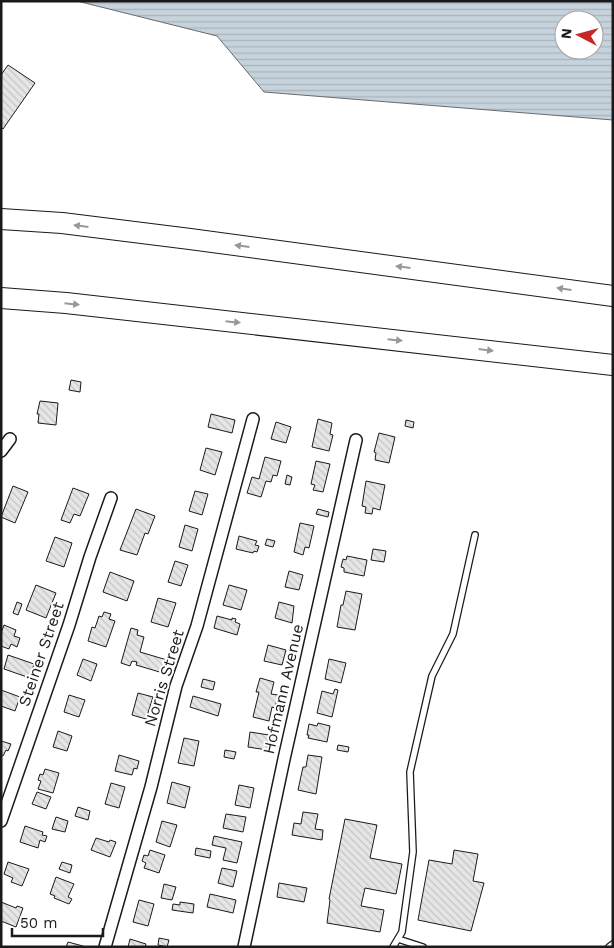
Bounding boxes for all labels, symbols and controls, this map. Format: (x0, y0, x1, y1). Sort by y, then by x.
north arrow (554, 10, 604, 60)
text: N (558, 28, 575, 40)
one-way arrow (73, 221, 89, 229)
one-way arrow (234, 242, 250, 250)
one-way arrow (395, 263, 411, 271)
one-way arrow (556, 285, 572, 293)
one-way arrow (64, 300, 80, 308)
one-way arrow (226, 318, 242, 326)
one-way arrow (387, 336, 403, 344)
one-way arrow (479, 346, 495, 354)
street label: Steiner Street (14, 599, 68, 709)
street label: Hofmann Avenue (259, 622, 307, 756)
street label: Norris Street (140, 627, 188, 729)
scale bar (12, 906, 104, 938)
text: 50 m (20, 914, 57, 932)

